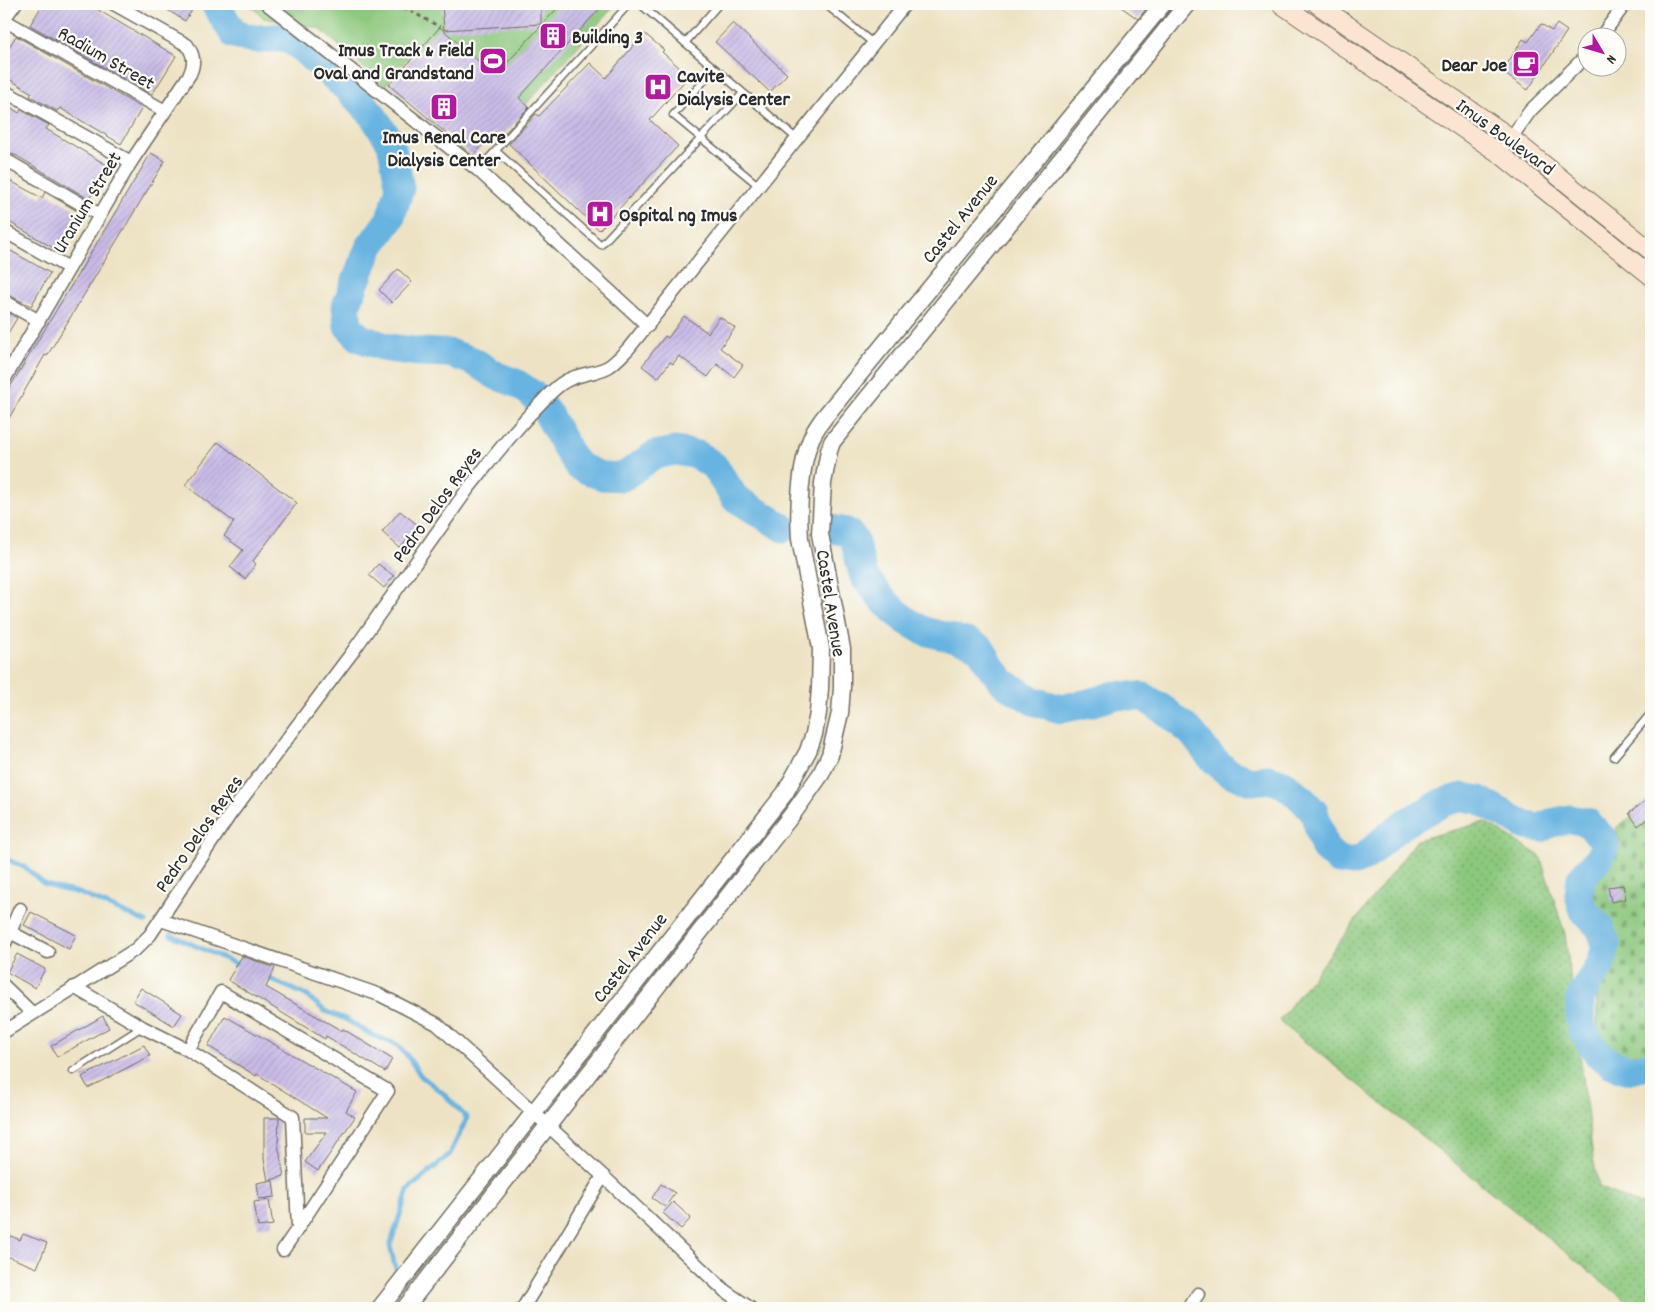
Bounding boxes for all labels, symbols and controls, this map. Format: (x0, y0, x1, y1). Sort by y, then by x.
street label: Radium Street (52, 21, 159, 99)
building icon: Building 3 (538, 21, 568, 51)
place label: Building 3 (572, 25, 643, 53)
north arrow (1578, 28, 1628, 78)
place label: Imus Track & Field Oval and Grandstand (314, 38, 474, 89)
sports icon: Imus Track & Field Oval and Grandstand (478, 46, 508, 76)
cafe icon: Dear Joe (1511, 49, 1541, 79)
text: N (1601, 50, 1621, 68)
place label: Dear Joe (1442, 53, 1507, 81)
place label: Cavite Dialysis Center (677, 64, 790, 115)
hospital icon: Cavite Dialysis Center (643, 72, 673, 102)
building icon: Imus Renal Care Dialysis Center (429, 92, 459, 122)
street label: Imus Boulevard (1449, 93, 1560, 184)
place label: Imus Renal Care Dialysis Center (382, 125, 506, 176)
street label: Uranium Street (47, 147, 130, 260)
street label: Castel Avenue (916, 169, 1006, 271)
hospital icon: Ospital ng Imus (585, 199, 615, 229)
place label: Ospital ng Imus (619, 203, 737, 231)
street label: Pedro Delos Reyes (387, 442, 490, 570)
street label: Castel Avenue (807, 548, 851, 659)
street label: Pedro Delos Reyes (149, 770, 251, 899)
street label: Castel Avenue (587, 908, 676, 1010)

